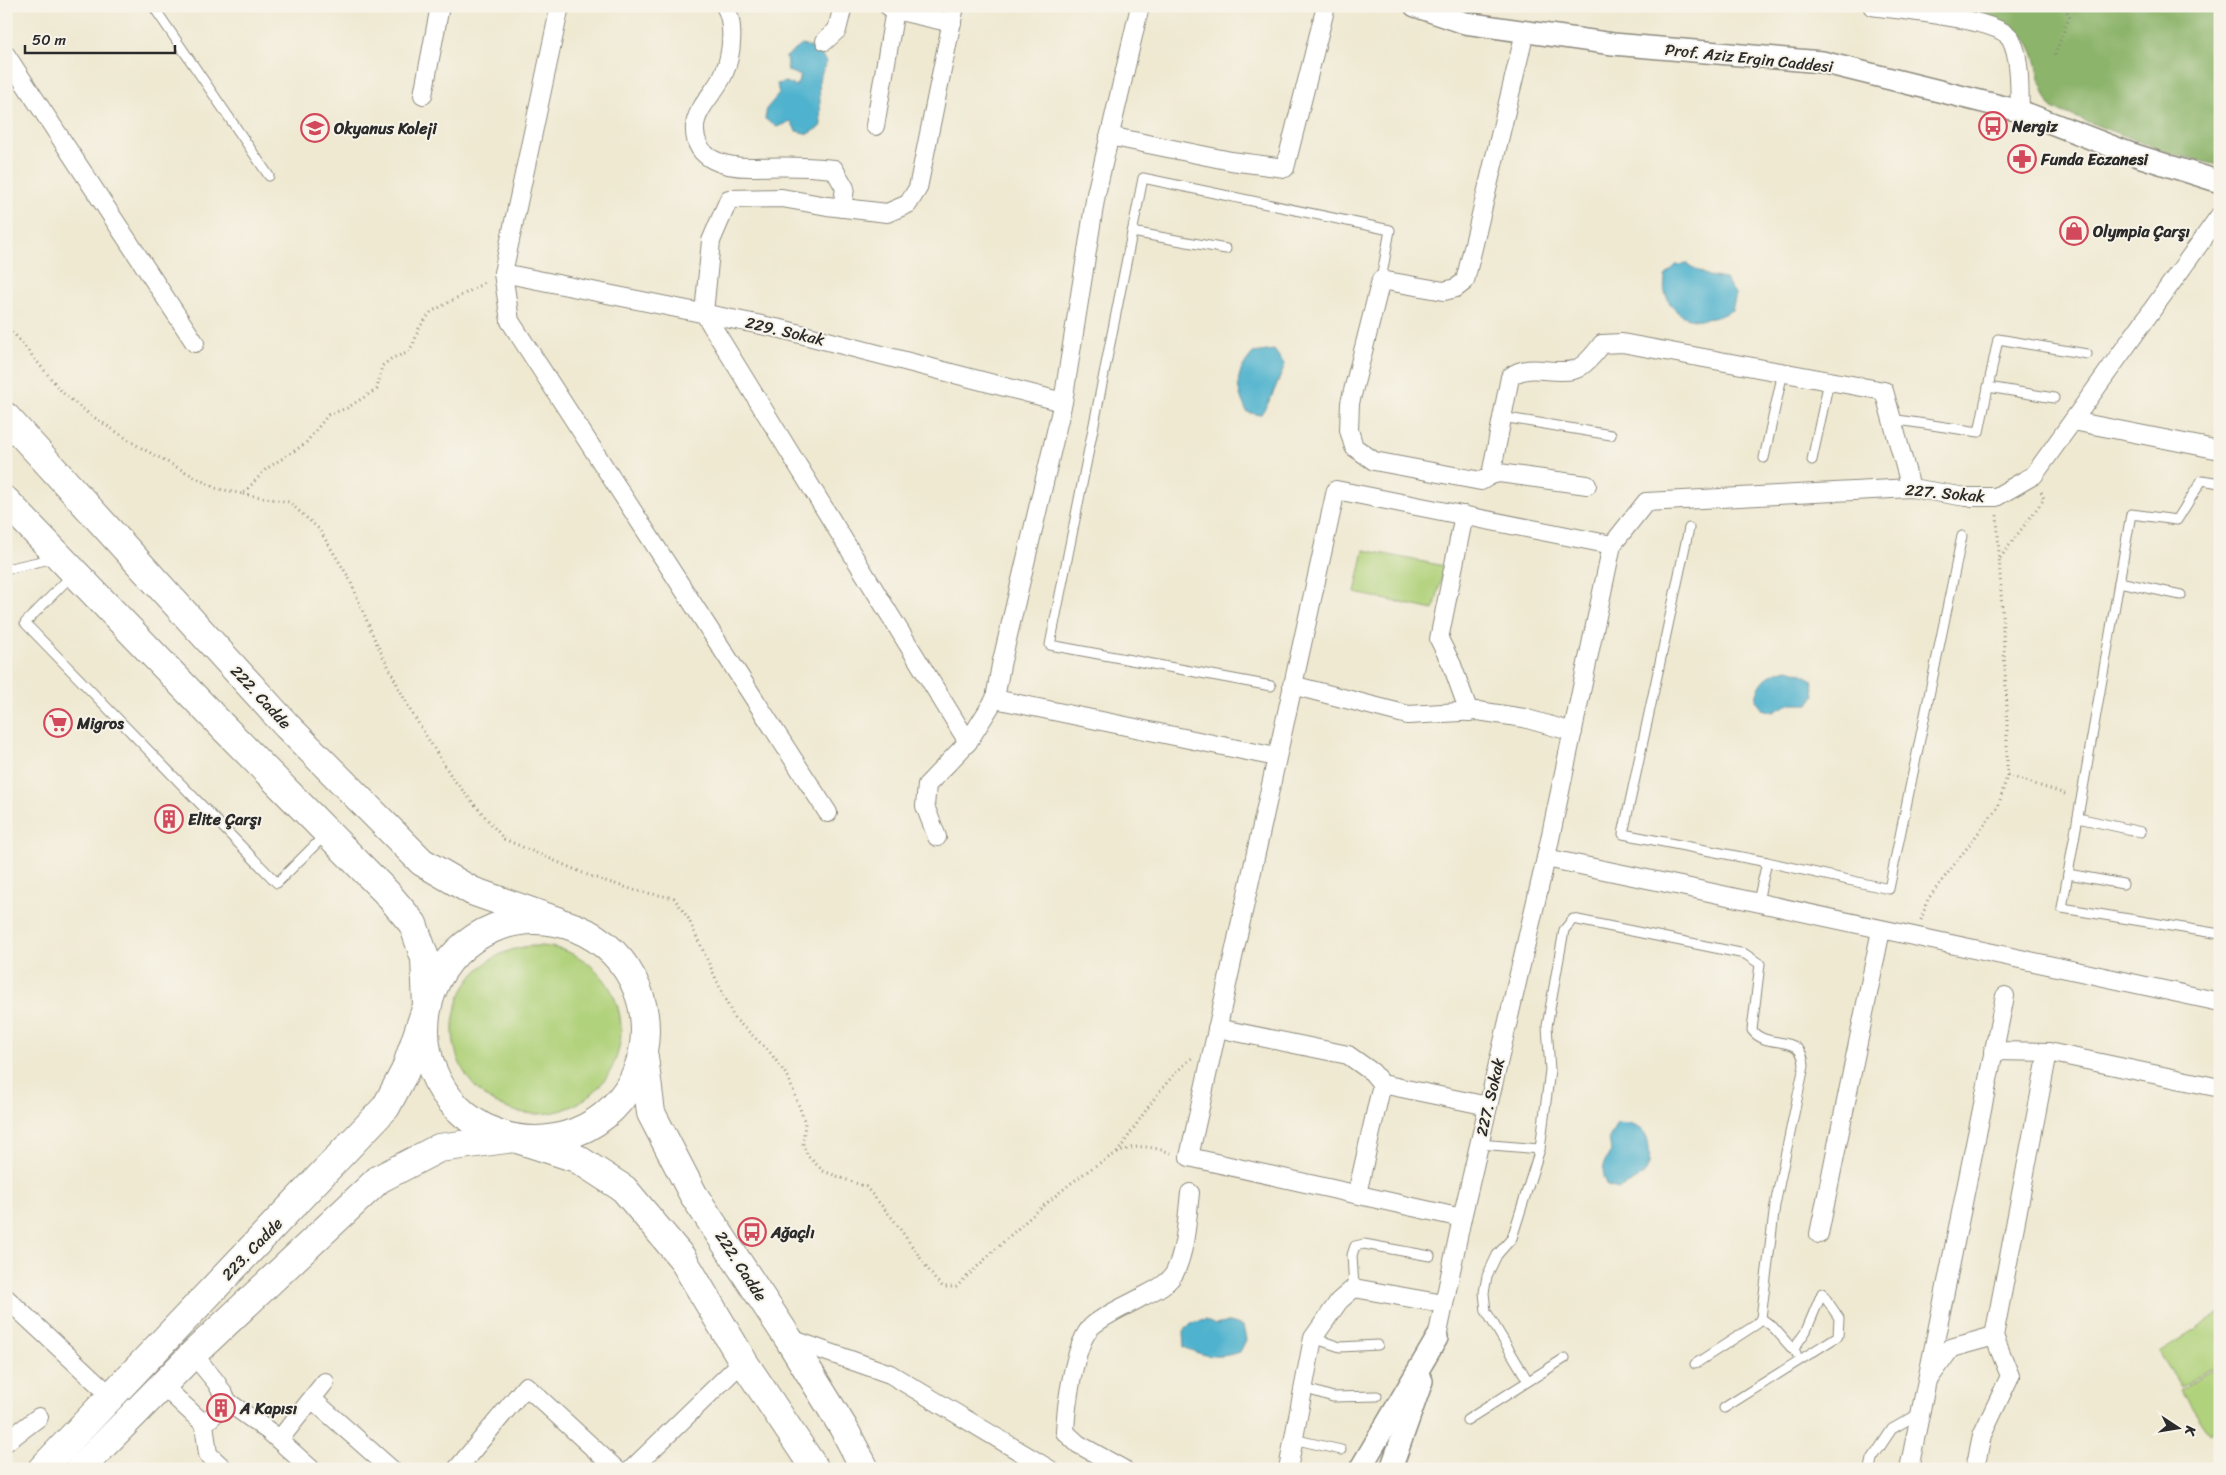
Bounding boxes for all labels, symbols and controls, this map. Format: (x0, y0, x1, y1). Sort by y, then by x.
scale bar (25, 22, 175, 54)
text: 50 m (32, 27, 67, 53)
street label: Prof. Aziz Ergin Caddesi (1663, 35, 1835, 81)
bus stop icon: Nergiz (1978, 111, 2008, 141)
place label: Nergiz (2011, 112, 2058, 141)
school or university icon: Okyanus Koleji (300, 113, 330, 143)
place label: Okyanus Koleji (333, 114, 438, 143)
pharmacy icon: Funda Eczanesi (2007, 144, 2037, 174)
place label: Funda Eczanesi (2040, 145, 2149, 174)
shop icon: Olympia Çarşı (2059, 216, 2089, 246)
place label: Olympia Çarşı (2092, 217, 2191, 246)
street label: 229. Sokak (743, 308, 828, 354)
street label: 227. Sokak (1904, 475, 1987, 511)
street label: 222. Cadde (223, 658, 299, 736)
supermarket icon: Migros (43, 708, 73, 738)
place label: Migros (76, 709, 124, 738)
building icon: Elite Çarşı (154, 804, 184, 834)
place label: Elite Çarşı (188, 805, 262, 834)
street label: 227. Sokak (1467, 1054, 1513, 1139)
street label: 223. Cadde (214, 1210, 290, 1288)
bus stop icon: Ağaçlı (737, 1217, 767, 1247)
place label: Ağaçlı (770, 1218, 815, 1247)
street label: 222. Cadde (707, 1225, 775, 1307)
building icon: A Kapısı (206, 1393, 236, 1423)
place label: A Kapısı (239, 1394, 298, 1423)
north arrow (2154, 1402, 2204, 1452)
text: K (2177, 1423, 2204, 1439)

